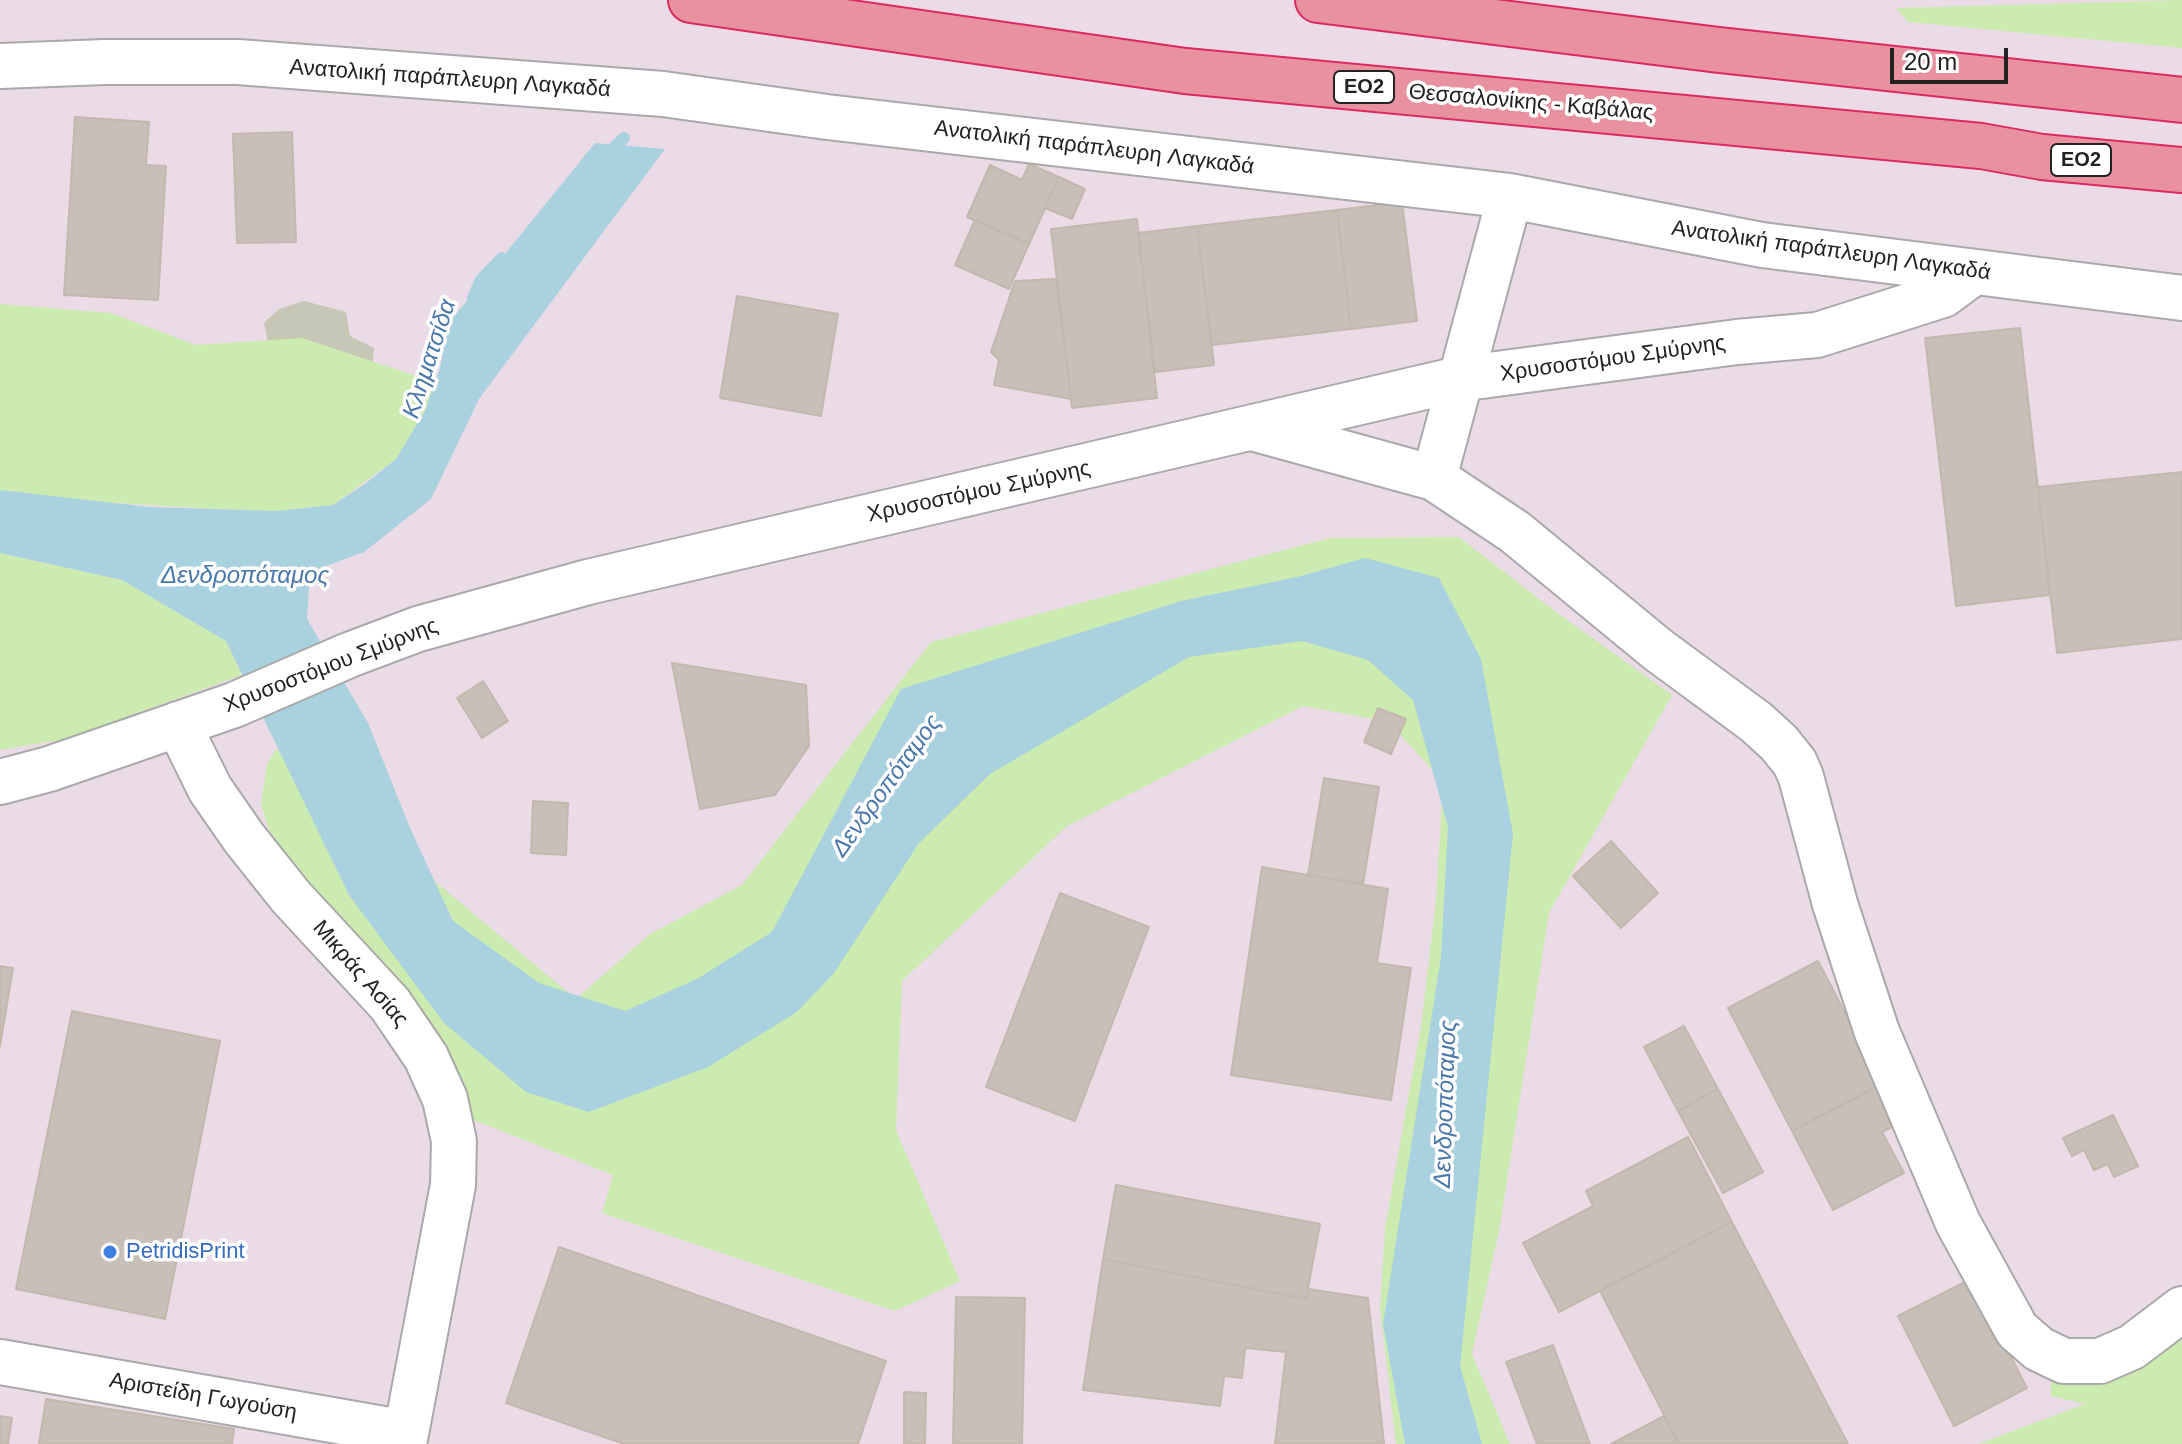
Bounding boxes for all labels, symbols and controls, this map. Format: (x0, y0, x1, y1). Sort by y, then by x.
scale bar (1894, 32, 2012, 82)
text: 20 m (1904, 48, 1957, 75)
street label: Ανατολική παράπλευρη Λαγκαδά (288, 55, 612, 103)
road number: ΕΟ2 (1334, 71, 1394, 103)
street label: Θεσσαλονίκης - Καβάλας (1408, 79, 1654, 127)
street label: Ανατολική παράπλευρη Λαγκαδά (933, 115, 1255, 181)
road number: ΕΟ2 (2051, 144, 2111, 176)
street label: Ανατολική παράπλευρη Λαγκαδά (1670, 216, 1992, 286)
water label: Κληματσίδα (397, 296, 463, 422)
street label: Χρυσοστόμου Σμύρνης (1499, 330, 1727, 388)
street label: Χρυσοστόμου Σμύρνης (865, 455, 1093, 529)
water label: Δενδροπόταμος (161, 562, 329, 590)
street label: Χρυσοστόμου Σμύρνης (220, 613, 442, 719)
water label: Δενδροπόταμος (826, 710, 948, 862)
street label: Μικράς Ασίας (307, 915, 413, 1033)
water label: Δενδροπόταμος (1429, 1019, 1463, 1189)
place label: PetridisPrint (126, 1239, 245, 1265)
marker: PetridisPrint (101, 1243, 119, 1261)
street label: Αριστείδη Γωγούση (107, 1368, 299, 1426)

